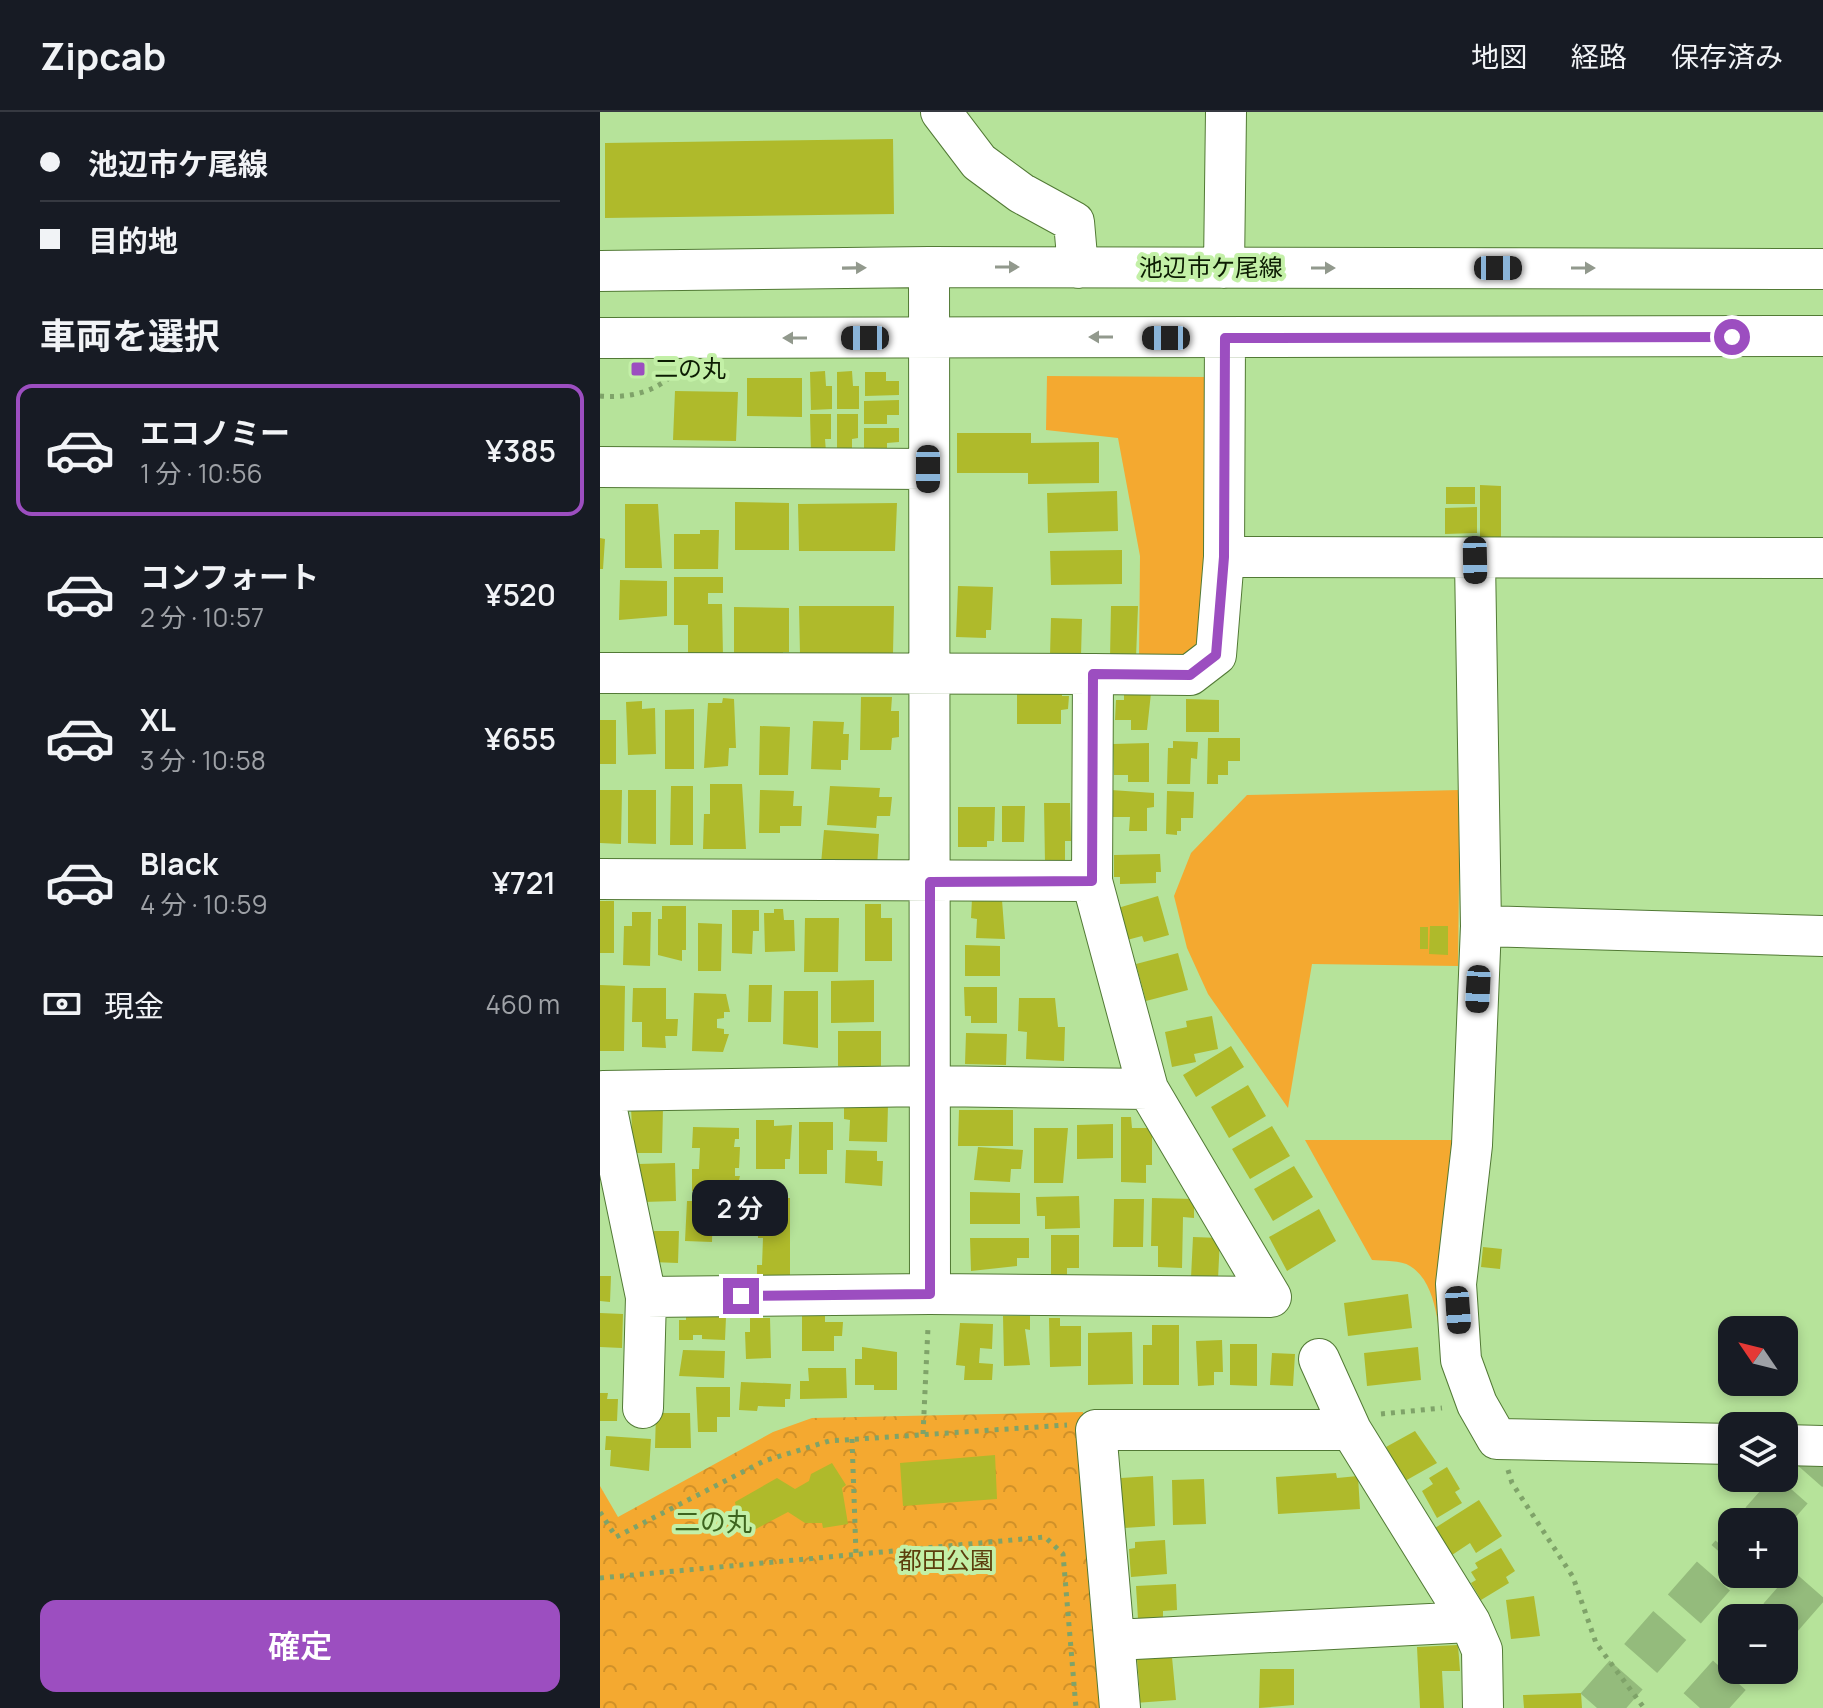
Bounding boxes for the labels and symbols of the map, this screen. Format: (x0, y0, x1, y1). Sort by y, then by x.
street label: 池辺市ケ尾線 (1139, 250, 1283, 283)
car (1474, 256, 1522, 280)
one-way arrow (995, 261, 1020, 273)
one-way arrow (842, 262, 867, 274)
one-way arrow (1311, 262, 1336, 274)
one-way arrow (1571, 262, 1596, 274)
route start (1714, 319, 1750, 355)
car (841, 326, 889, 350)
car (1142, 326, 1190, 350)
one-way arrow (1088, 331, 1113, 344)
one-way arrow (782, 332, 807, 344)
place label: 二の丸 (654, 351, 726, 384)
marker: 二の丸 (629, 360, 647, 378)
car (916, 445, 940, 493)
car (1463, 536, 1487, 584)
car (1465, 964, 1491, 1014)
callout: 2 分 (693, 1180, 789, 1236)
route end (723, 1278, 759, 1314)
car (1444, 1285, 1472, 1335)
north arrow (1718, 1316, 1798, 1396)
district label: 二の丸 (674, 1503, 752, 1539)
park label: 都田公園 (898, 1543, 994, 1576)

